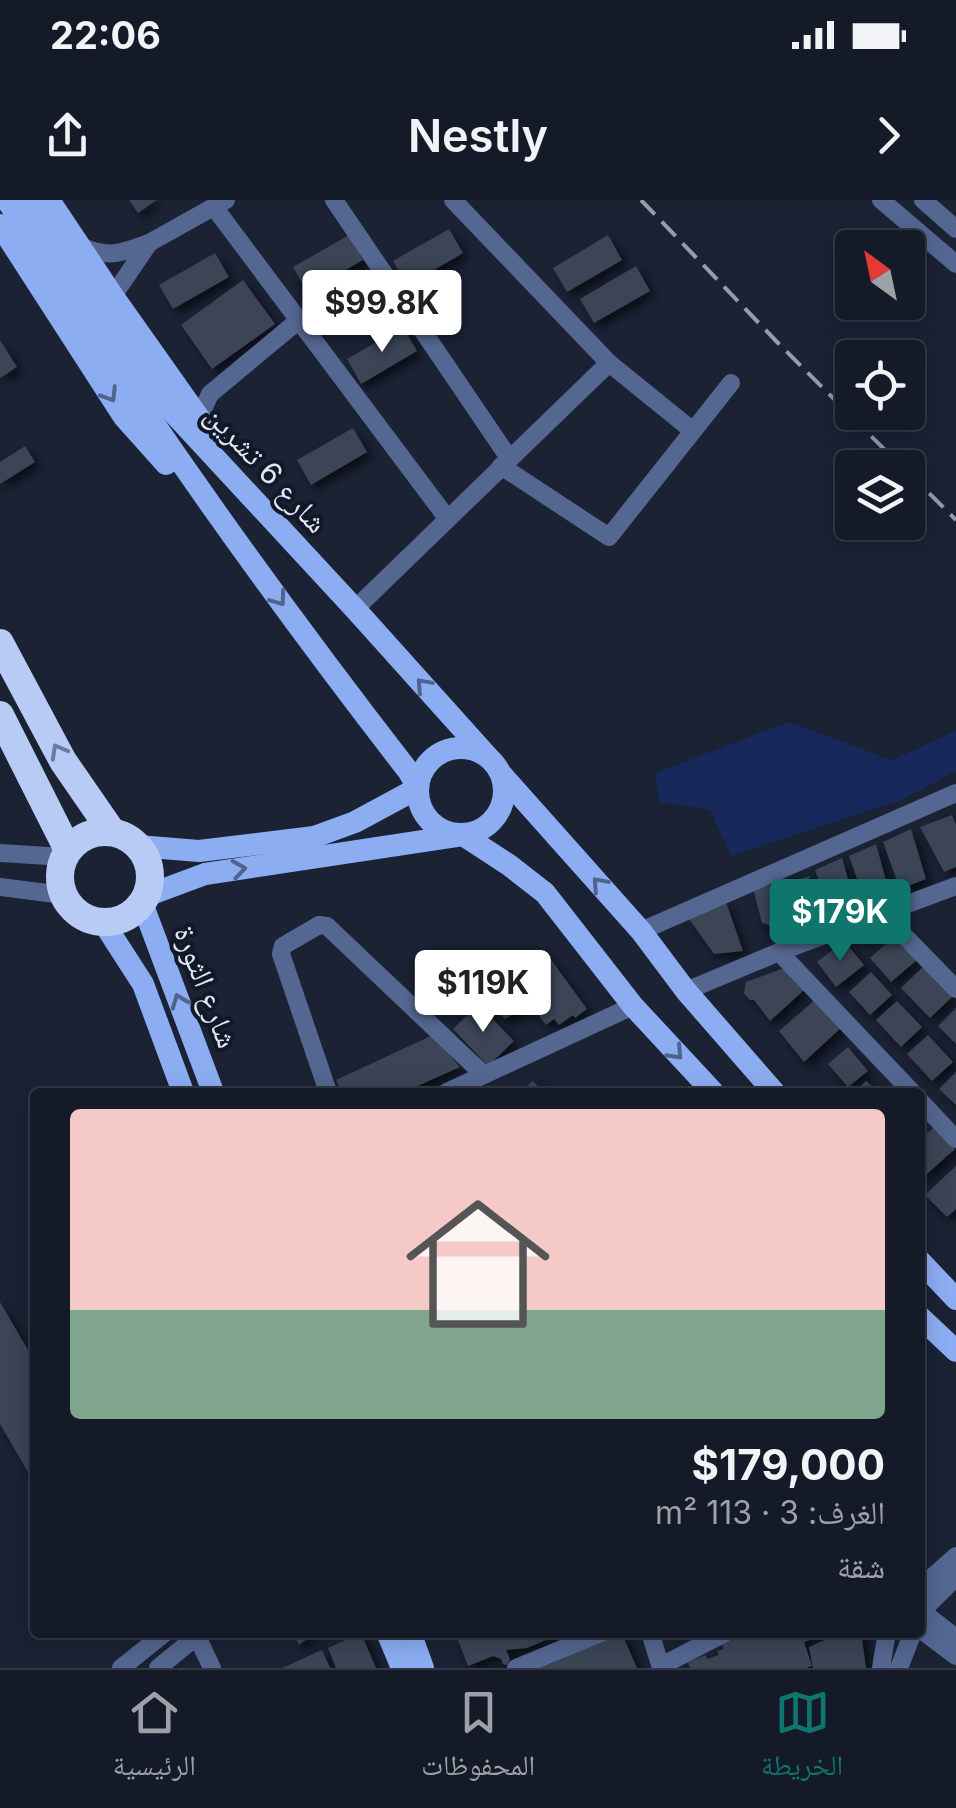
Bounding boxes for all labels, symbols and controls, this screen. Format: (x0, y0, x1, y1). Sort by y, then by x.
text: 22:06 (50, 12, 161, 58)
icon: share (40, 108, 95, 163)
text: Nestly (408, 108, 548, 163)
icon: forward (861, 108, 916, 163)
north arrow (835, 230, 925, 320)
map controls (835, 230, 925, 540)
pin: $99.8K (301, 270, 463, 355)
text: $99.8K (324, 283, 440, 322)
button: locate (835, 340, 925, 430)
one-way arrow (98, 384, 117, 402)
street label: شارع 6 تشرين (197, 397, 335, 541)
button: layers (835, 450, 925, 540)
one-way arrow (267, 588, 285, 606)
one-way arrow (417, 678, 435, 697)
one-way arrow (51, 743, 71, 761)
one-way arrow (231, 859, 248, 880)
one-way arrow (593, 877, 611, 896)
pin: $179K (770, 879, 910, 964)
text: $179K (792, 892, 888, 931)
street label: شارع الثورة (165, 921, 247, 1053)
pin: $119K (413, 950, 553, 1035)
text: $119K (437, 963, 529, 1002)
one-way arrow (170, 994, 191, 1011)
one-way arrow (664, 1041, 682, 1060)
icon: home (388, 1174, 568, 1354)
text: $179,000 (692, 1439, 885, 1490)
text: الغرف: 3 · 113 m² (655, 1493, 885, 1532)
text: شقة (837, 1547, 885, 1586)
tab: الرئيسية (113, 1685, 196, 1793)
tab: المحفوظات (421, 1685, 535, 1793)
tab: الخريطة (761, 1685, 843, 1793)

